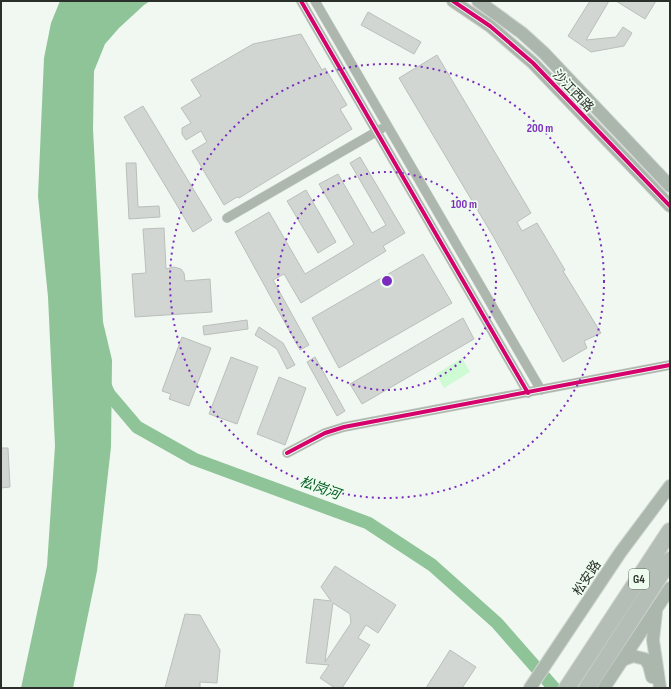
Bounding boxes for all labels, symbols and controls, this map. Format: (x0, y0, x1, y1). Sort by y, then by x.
street label: 沙江西路 (549, 67, 597, 115)
text: 200 m (527, 121, 553, 136)
text: 100 m (451, 197, 477, 212)
centre of rings (380, 274, 394, 288)
water label: 松岗河 (297, 473, 345, 504)
street label: 松安路 (569, 557, 605, 599)
road number: G4 (629, 569, 649, 589)

